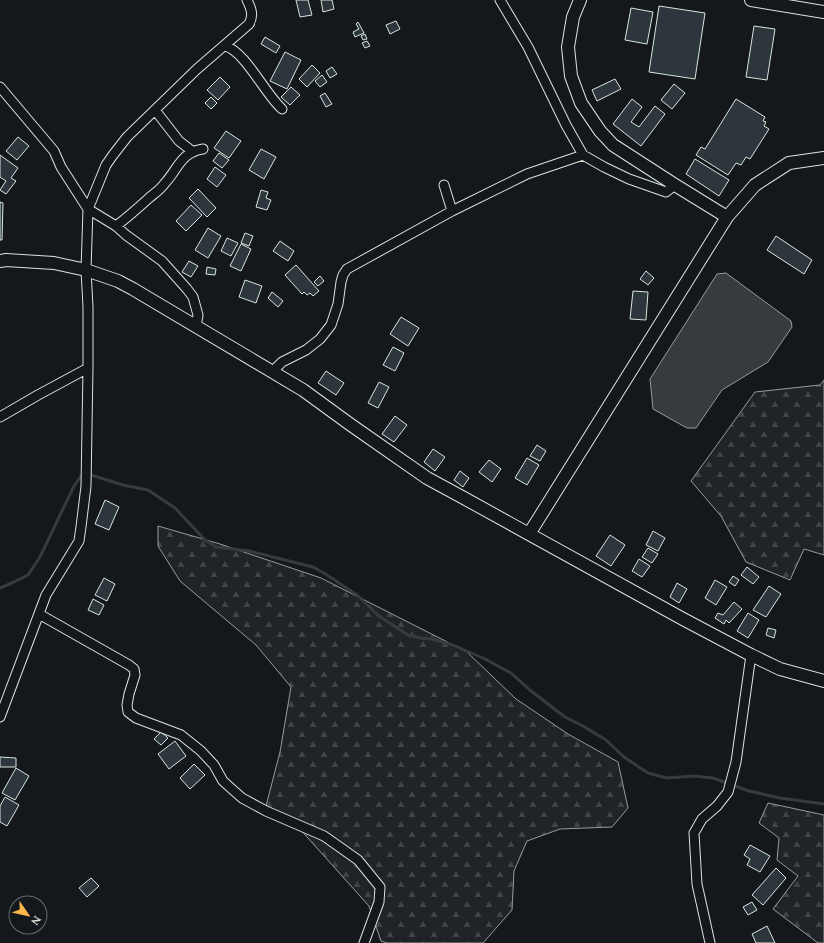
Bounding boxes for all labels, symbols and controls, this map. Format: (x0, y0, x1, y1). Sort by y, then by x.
north arrow (8, 895, 48, 935)
text: N (26, 912, 45, 929)

